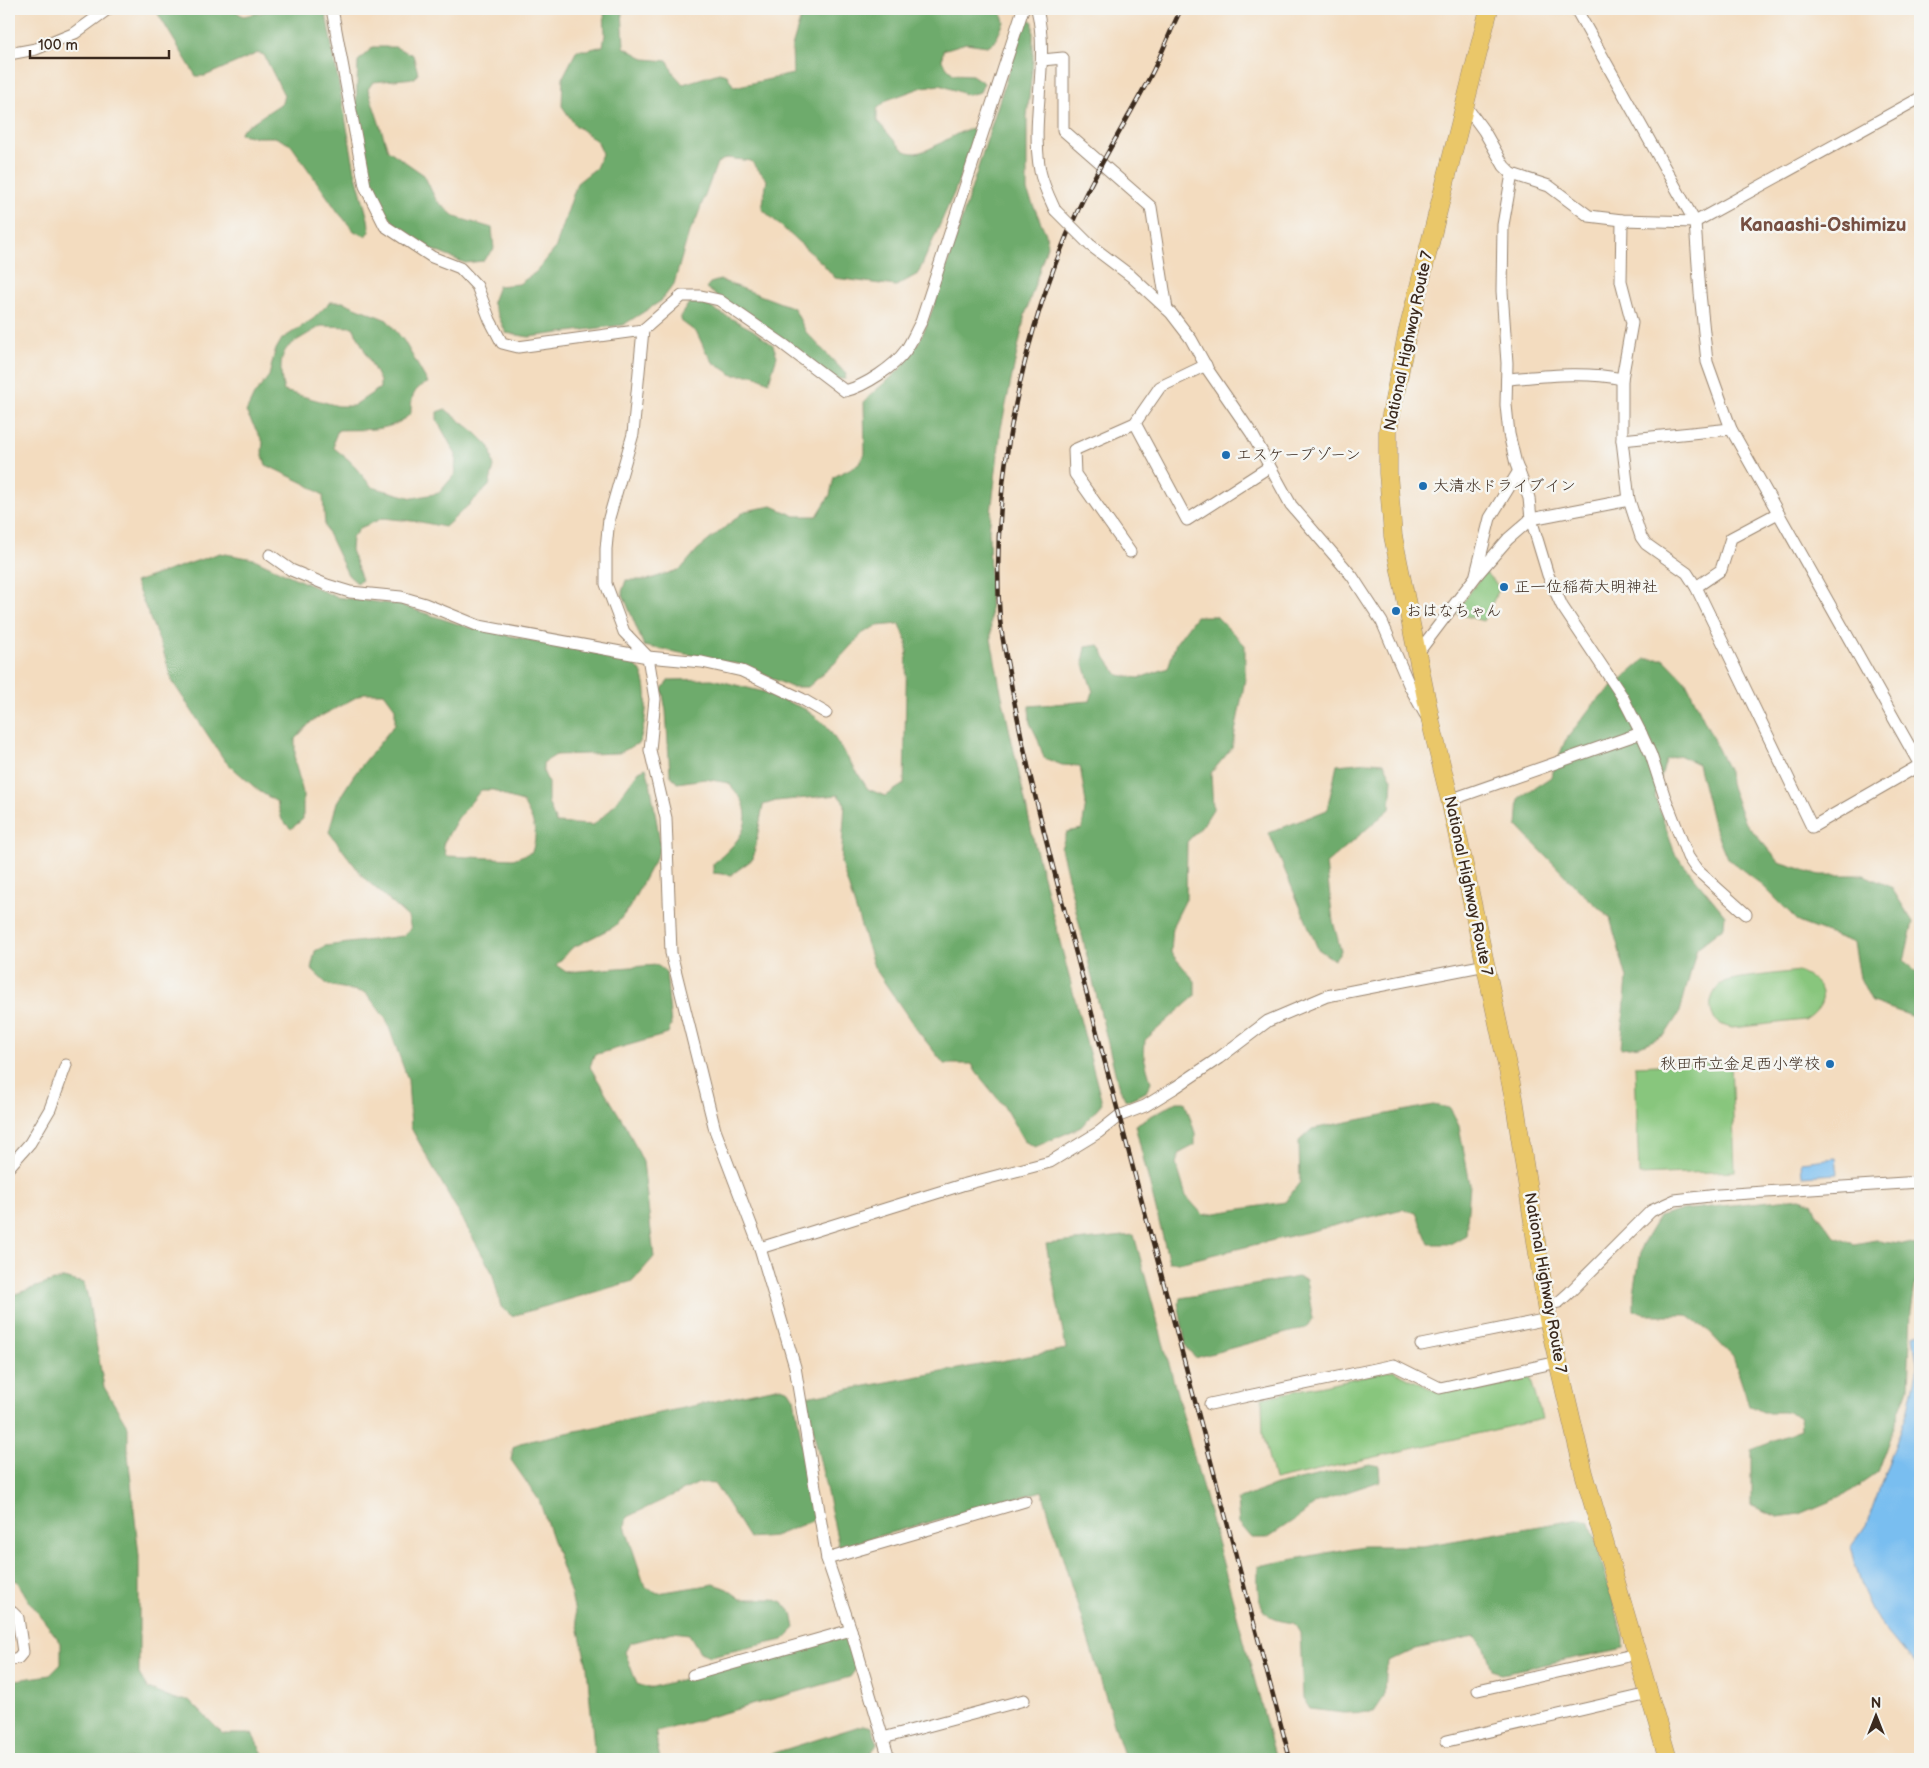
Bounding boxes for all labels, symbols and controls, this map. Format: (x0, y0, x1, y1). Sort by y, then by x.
scale bar (30, 28, 169, 60)
text: 100 m (38, 36, 78, 55)
district label: Kanaashi-Oshimizu (1740, 214, 1906, 237)
street label: National Highway Route 7 (1381, 249, 1437, 433)
place label: エスケープゾーン (1236, 446, 1361, 465)
marker: エスケープゾーン (1220, 449, 1232, 461)
place label: 大清水ドライブイン (1433, 477, 1576, 496)
marker: 大清水ドライブイン (1417, 480, 1429, 492)
place label: 正一位稲荷大明神社 (1514, 578, 1658, 597)
marker: 正一位稲荷大明神社 (1498, 581, 1510, 593)
place label: おはなちゃん (1406, 602, 1502, 621)
marker: おはなちゃん (1390, 605, 1402, 617)
street label: National Highway Route 7 (1440, 794, 1496, 978)
place label: 秋田市立金足西小学校 (1660, 1055, 1820, 1074)
marker: 秋田市立金足西小学校 (1824, 1058, 1836, 1070)
street label: National Highway Route 7 (1520, 1191, 1570, 1375)
north arrow (1852, 1690, 1902, 1740)
text: N (1871, 1695, 1881, 1712)

